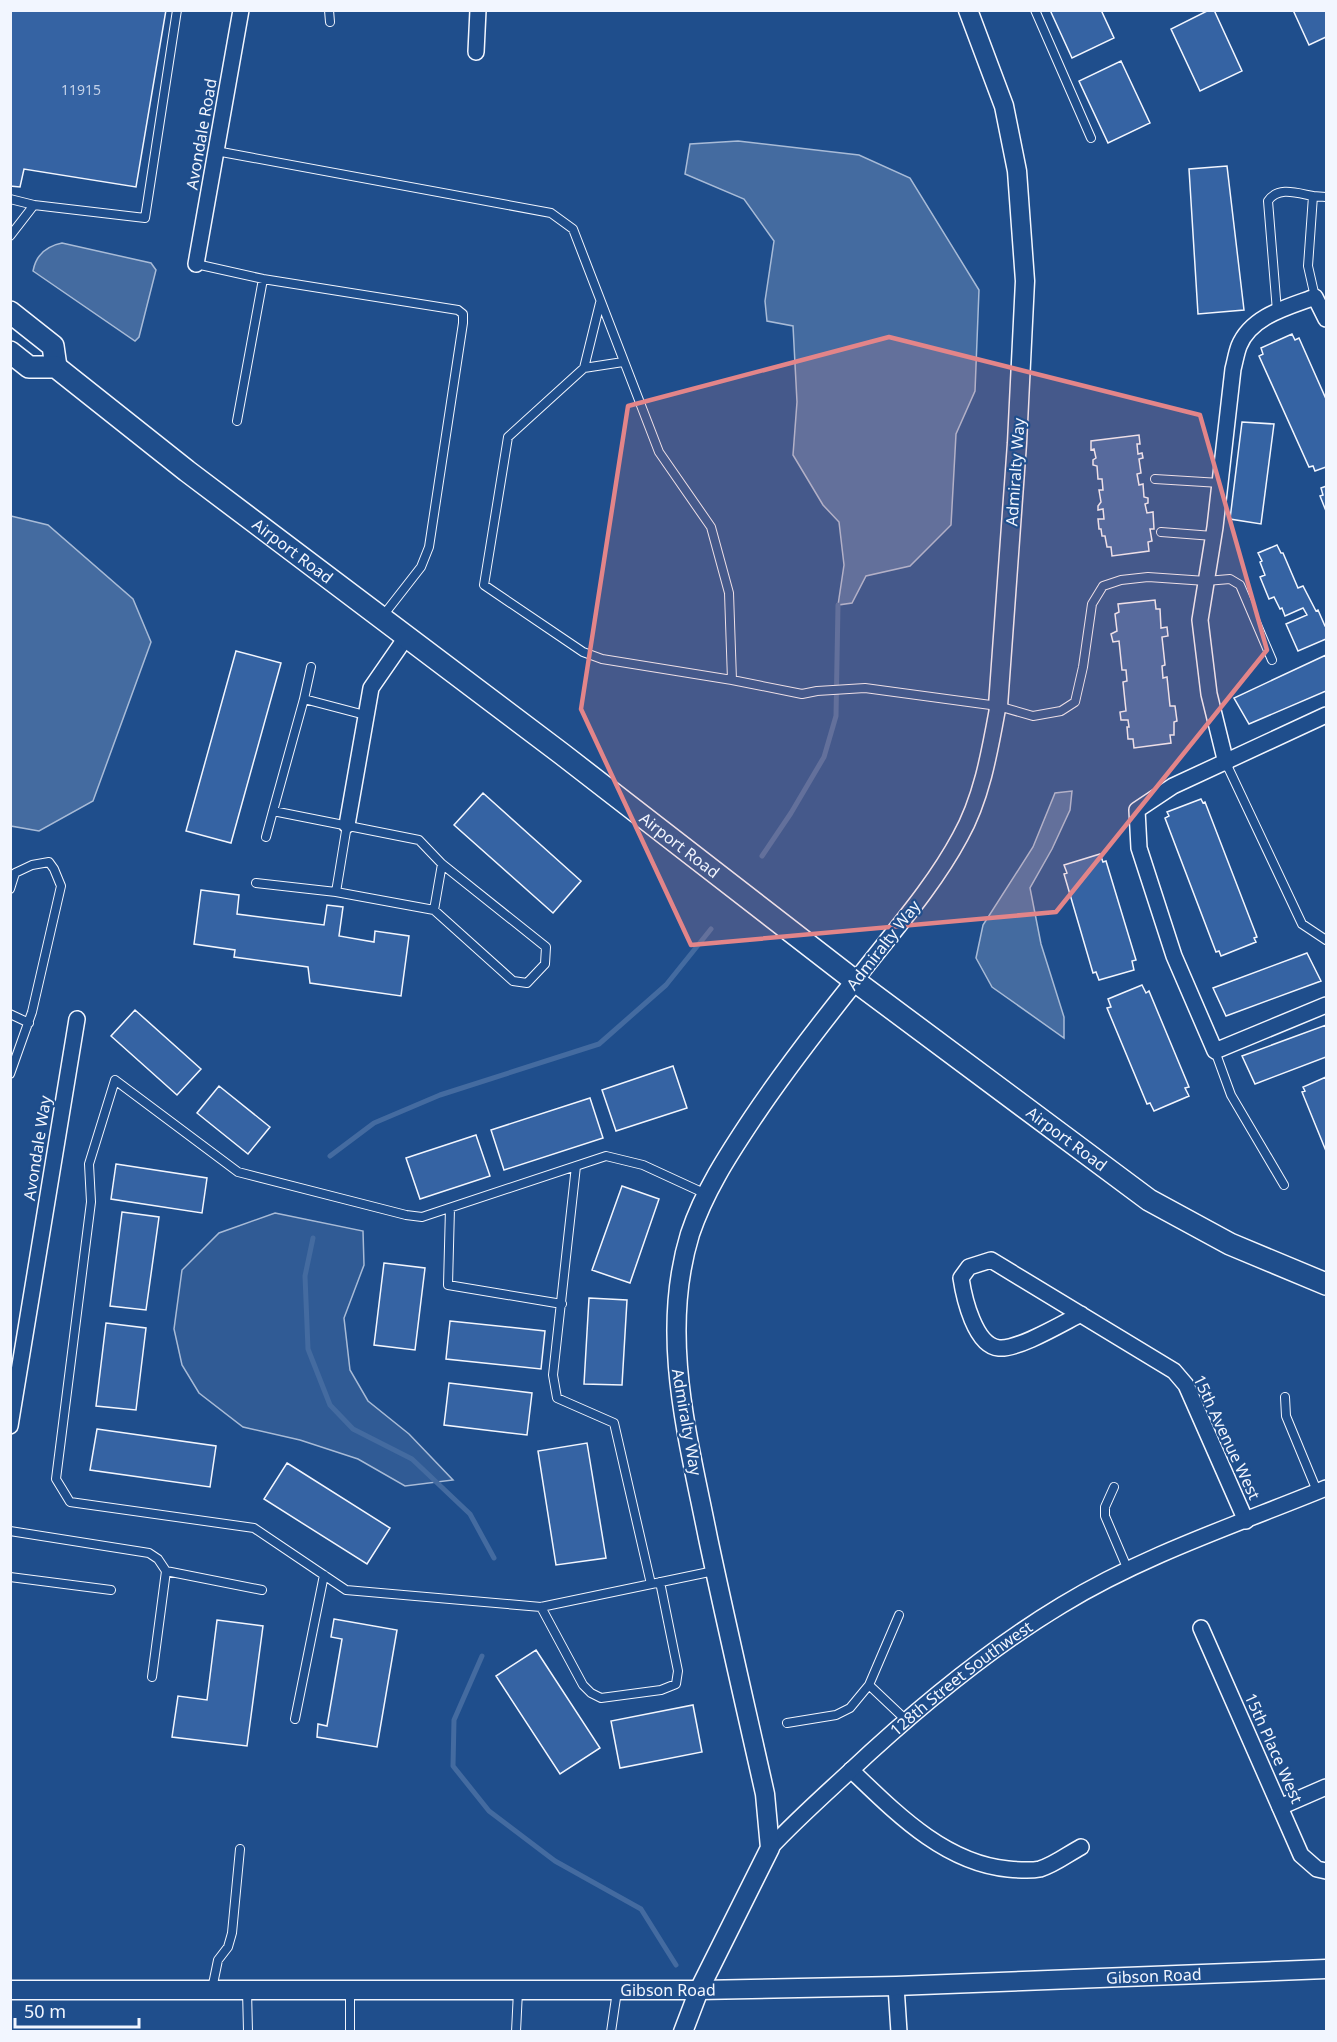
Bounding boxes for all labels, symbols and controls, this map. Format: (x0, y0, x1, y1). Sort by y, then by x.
street label: Avondale Road (180, 77, 222, 191)
house number: 11915 (61, 80, 101, 99)
street label: Admiralty Way (1000, 416, 1030, 527)
street label: Airport Road (248, 513, 338, 588)
street label: Airport Road (635, 807, 724, 883)
street label: Admiralty Way (841, 895, 926, 994)
street label: Avondale Way (18, 1093, 56, 1202)
street label: Airport Road (1022, 1101, 1112, 1176)
street label: Admiralty Way (667, 1367, 707, 1478)
street label: 15th Avenue West (1188, 1371, 1266, 1503)
street label: 128th Street Southwest (885, 1616, 1037, 1741)
street label: 15th Place West (1240, 1689, 1308, 1807)
street label: Gibson Road (1106, 1963, 1202, 1989)
street label: Gibson Road (620, 1979, 716, 2001)
scale bar (15, 1991, 140, 2029)
text: 50 m (24, 1999, 66, 2023)

